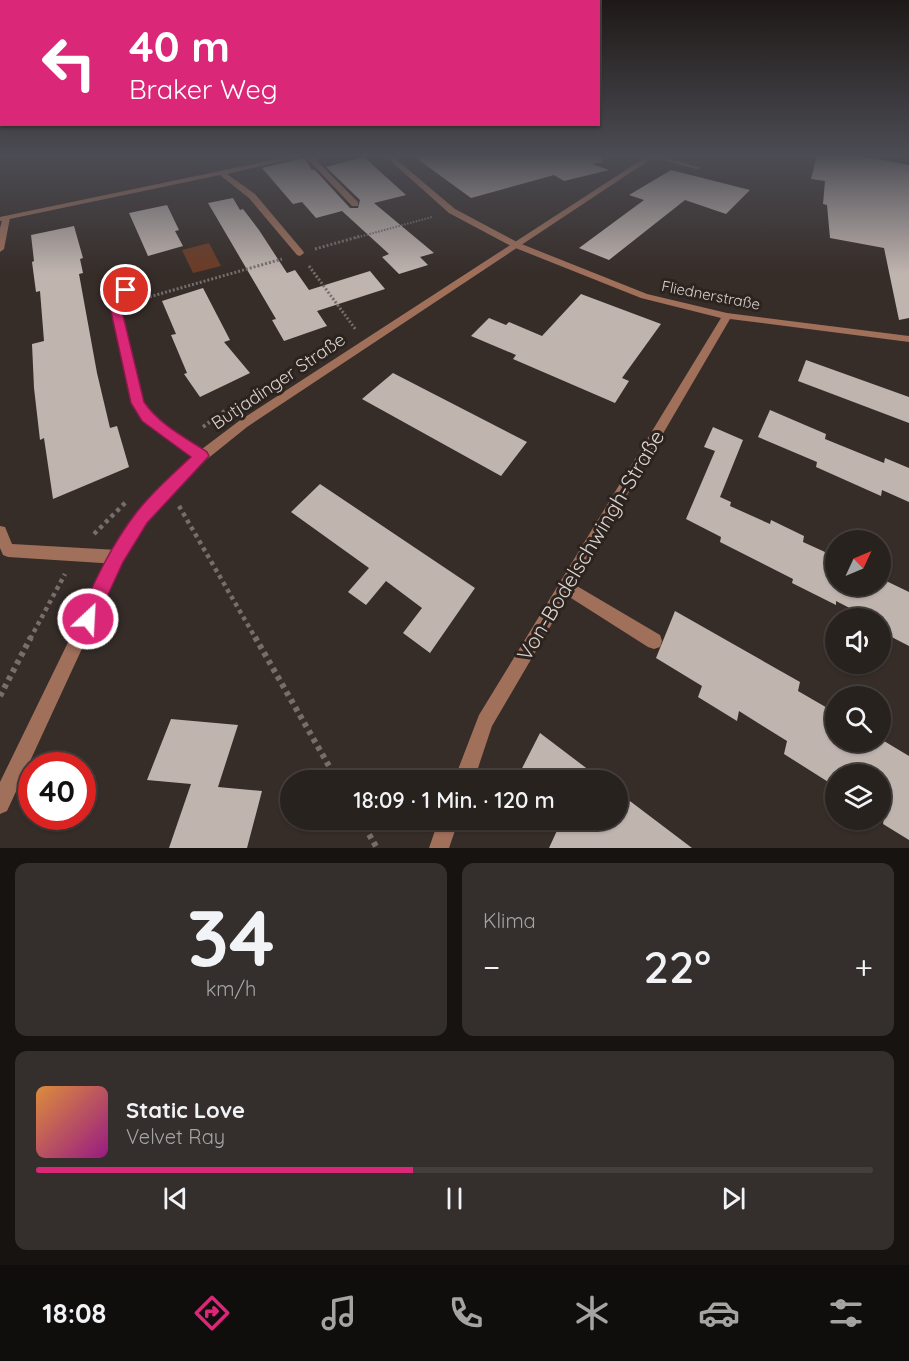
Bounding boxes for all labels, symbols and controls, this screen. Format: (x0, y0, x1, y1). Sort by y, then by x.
text: 40 m (129, 20, 230, 73)
icon: left (30, 24, 108, 102)
text: Braker Weg (129, 72, 278, 106)
pin (100, 264, 151, 315)
icon: arrive (109, 273, 142, 306)
street label: Fliednerstraße (660, 276, 762, 314)
street label: Butjadinger Straße (207, 328, 349, 434)
street label: Von-Bodelschwingh-Straße (511, 425, 669, 665)
north arrow (825, 530, 891, 596)
map controls (825, 530, 891, 830)
position arrow (56, 587, 120, 651)
button: sound (825, 608, 891, 674)
button: search (825, 686, 891, 752)
speed limit sign: 40 (18, 752, 96, 830)
button: layers (825, 764, 891, 830)
text: 18:09 · 1 Min. · 120 m (353, 786, 555, 814)
text: 34 (187, 888, 275, 986)
text: Klima (483, 908, 536, 933)
text: 22° (644, 938, 711, 994)
text: − (483, 946, 500, 987)
text: + (854, 946, 873, 987)
text: km/h (206, 976, 256, 1001)
text: Static Love (126, 1096, 245, 1124)
text: Velvet Ray (126, 1124, 225, 1149)
icon: previous (159, 1182, 192, 1215)
icon: pause (438, 1182, 471, 1215)
icon: next (717, 1182, 750, 1215)
icon: directions (191, 1292, 233, 1334)
icon: music (318, 1292, 360, 1334)
icon: phone (445, 1292, 487, 1334)
icon: climate (571, 1292, 613, 1334)
icon: car (698, 1292, 740, 1334)
icon: filters (825, 1292, 867, 1334)
text: 18:08 (42, 1296, 106, 1330)

